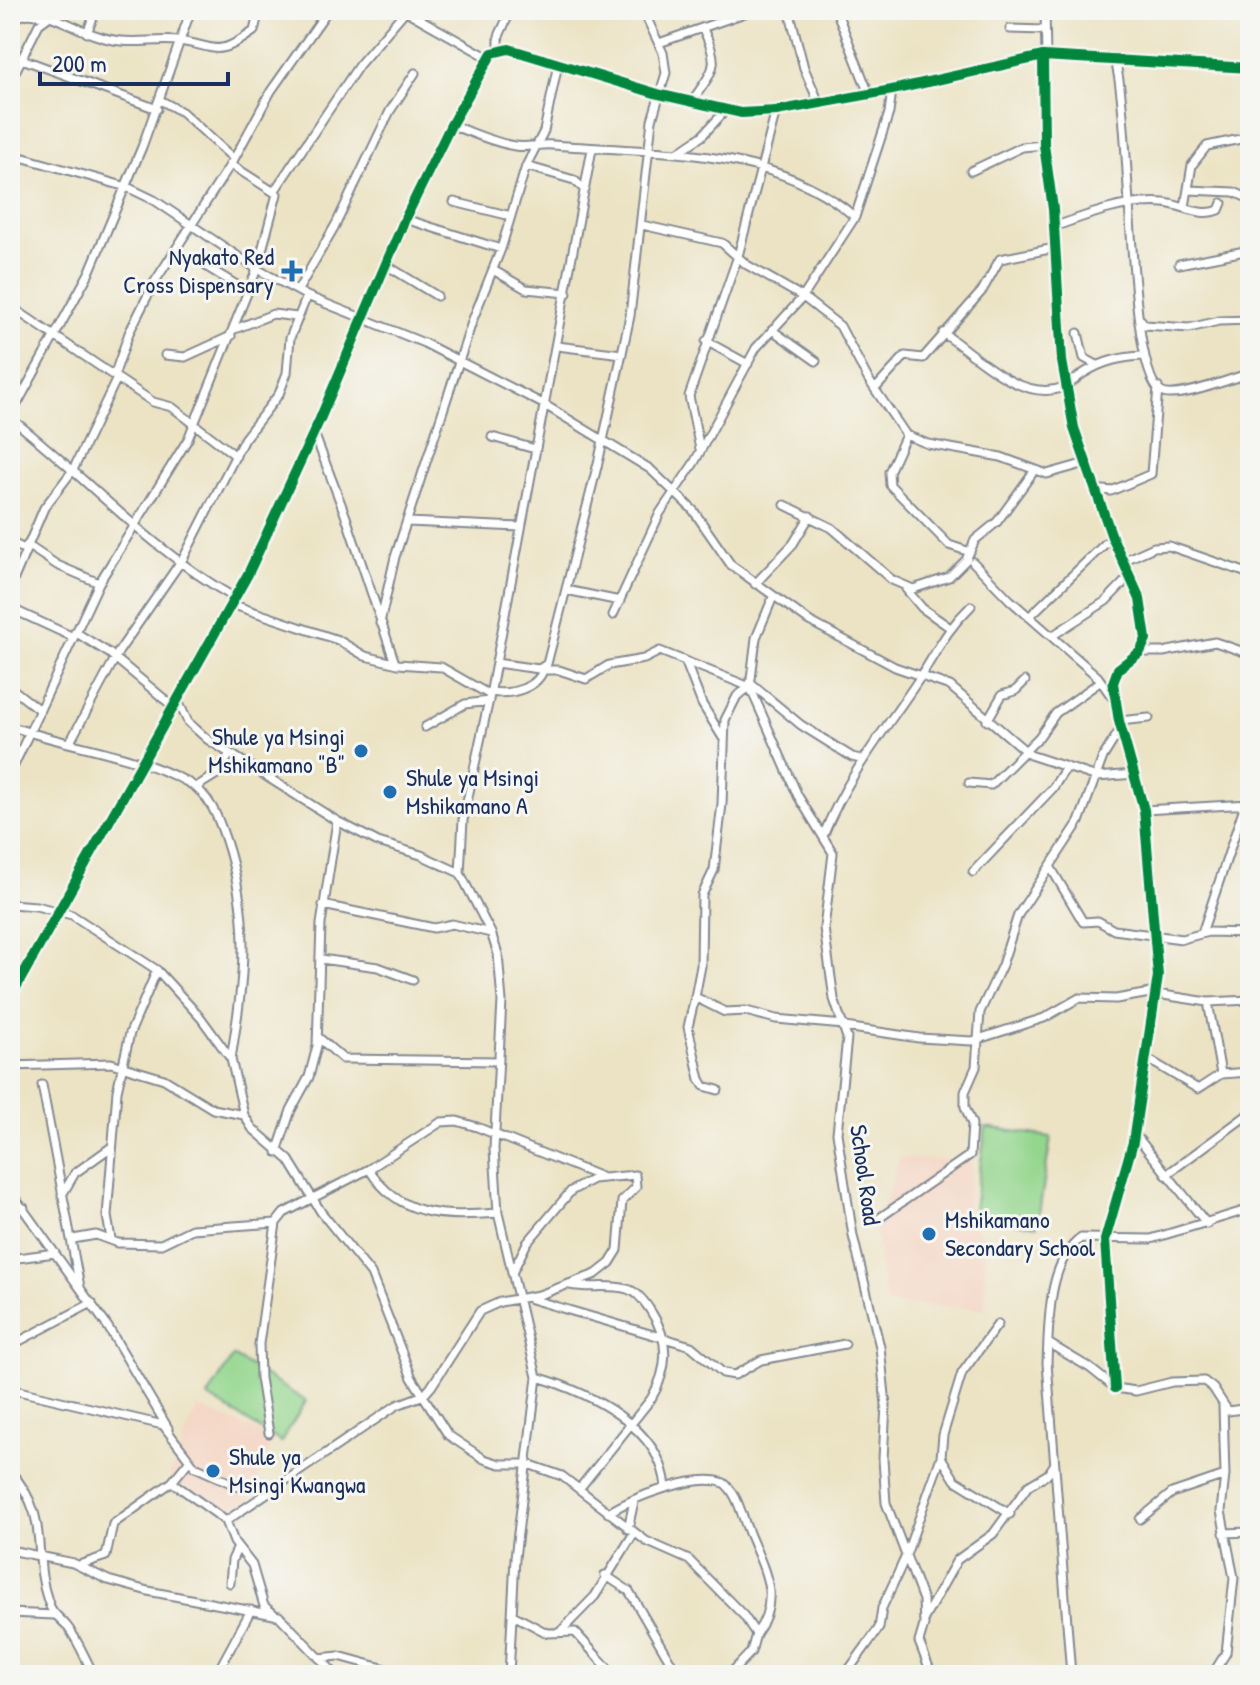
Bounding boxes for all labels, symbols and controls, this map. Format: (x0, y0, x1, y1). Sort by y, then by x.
scale bar (40, 36, 228, 86)
text: 200 m (52, 47, 107, 79)
place label: Nyakato Red Cross Dispensary (123, 240, 274, 300)
marker: Nyakato Red Cross Dispensary (281, 260, 303, 282)
place label: Shule ya Msingi Mshikamano "B" (208, 720, 345, 780)
marker: Shule ya Msingi Mshikamano "B" (352, 742, 370, 760)
place label: Shule ya Msingi Mshikamano A (406, 761, 539, 821)
marker: Shule ya Msingi Mshikamano A (381, 783, 399, 801)
street label: School Road (843, 1123, 889, 1227)
place label: Mshikamano Secondary School (945, 1203, 1096, 1263)
marker: Mshikamano Secondary School (920, 1225, 938, 1243)
place label: Shule ya Msingi Kwangwa (229, 1440, 365, 1500)
marker: Shule ya Msingi Kwangwa (204, 1462, 222, 1480)

